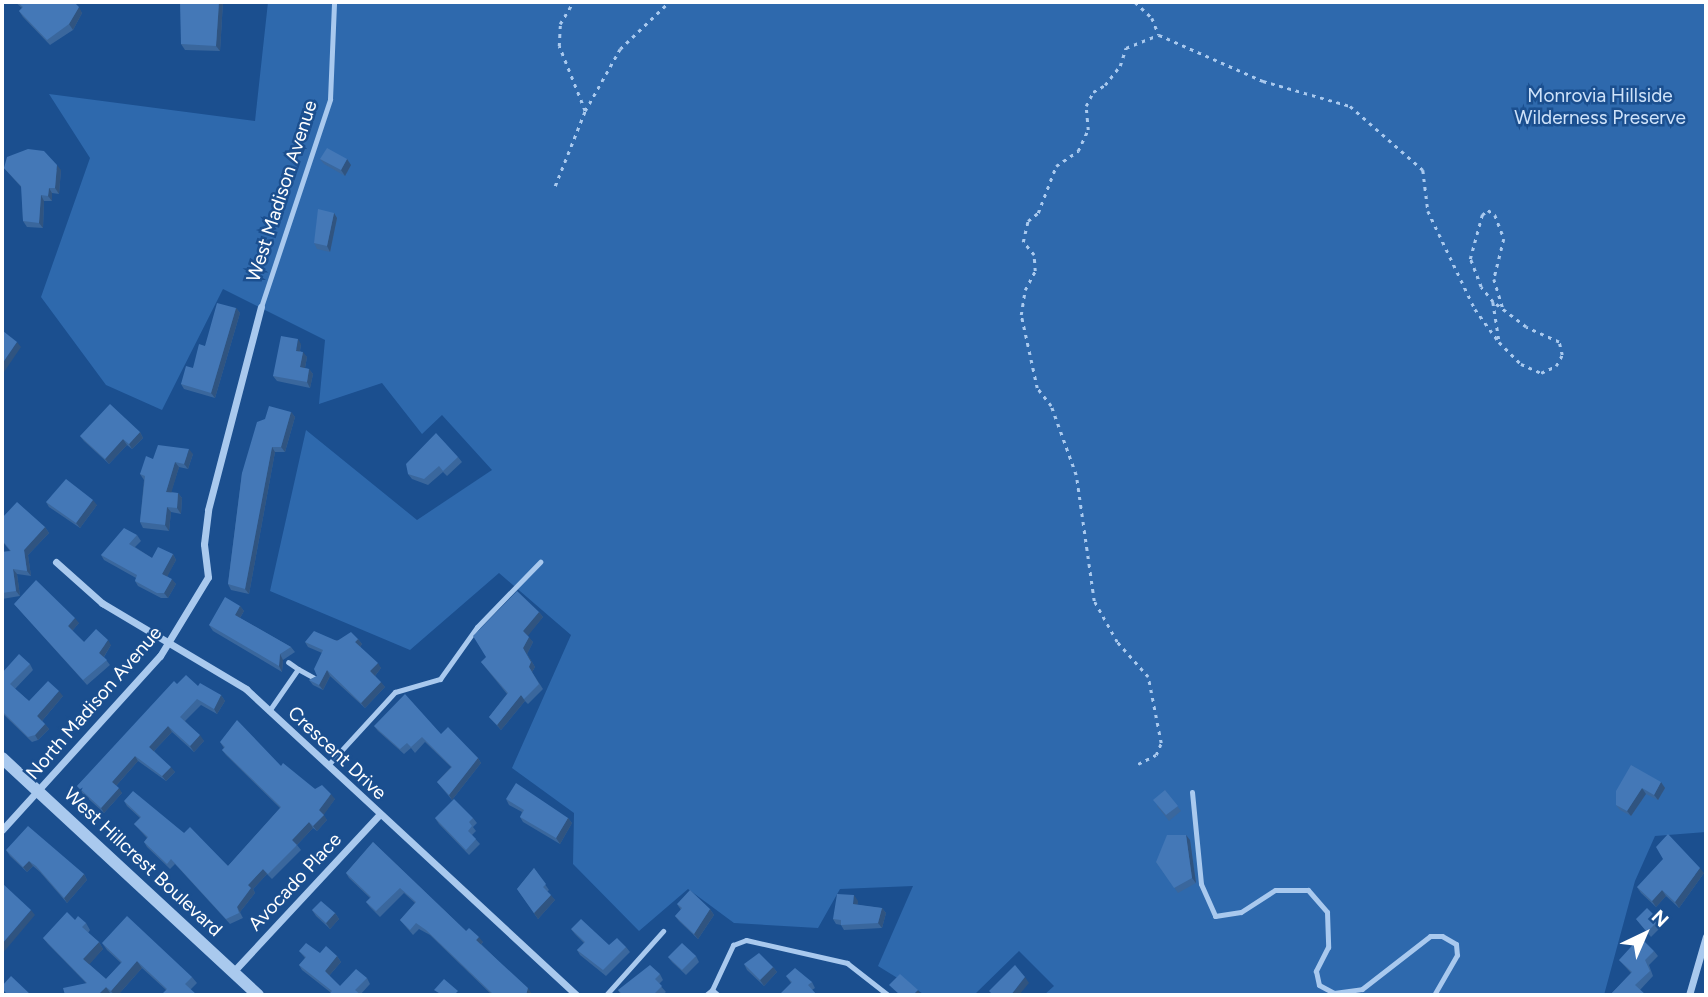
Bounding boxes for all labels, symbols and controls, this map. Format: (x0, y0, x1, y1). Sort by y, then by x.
park label: Monrovia Hillside Wilderness Preserve (1514, 85, 1686, 129)
street label: West Madison Avenue (242, 97, 322, 285)
street label: North Madison Avenue (21, 622, 167, 784)
street label: Crescent Drive (283, 702, 391, 804)
street label: West Hillcrest Boulevard (59, 783, 227, 941)
street label: Avocado Place (244, 828, 346, 936)
north arrow (1610, 899, 1680, 969)
text: N (1647, 905, 1673, 932)

